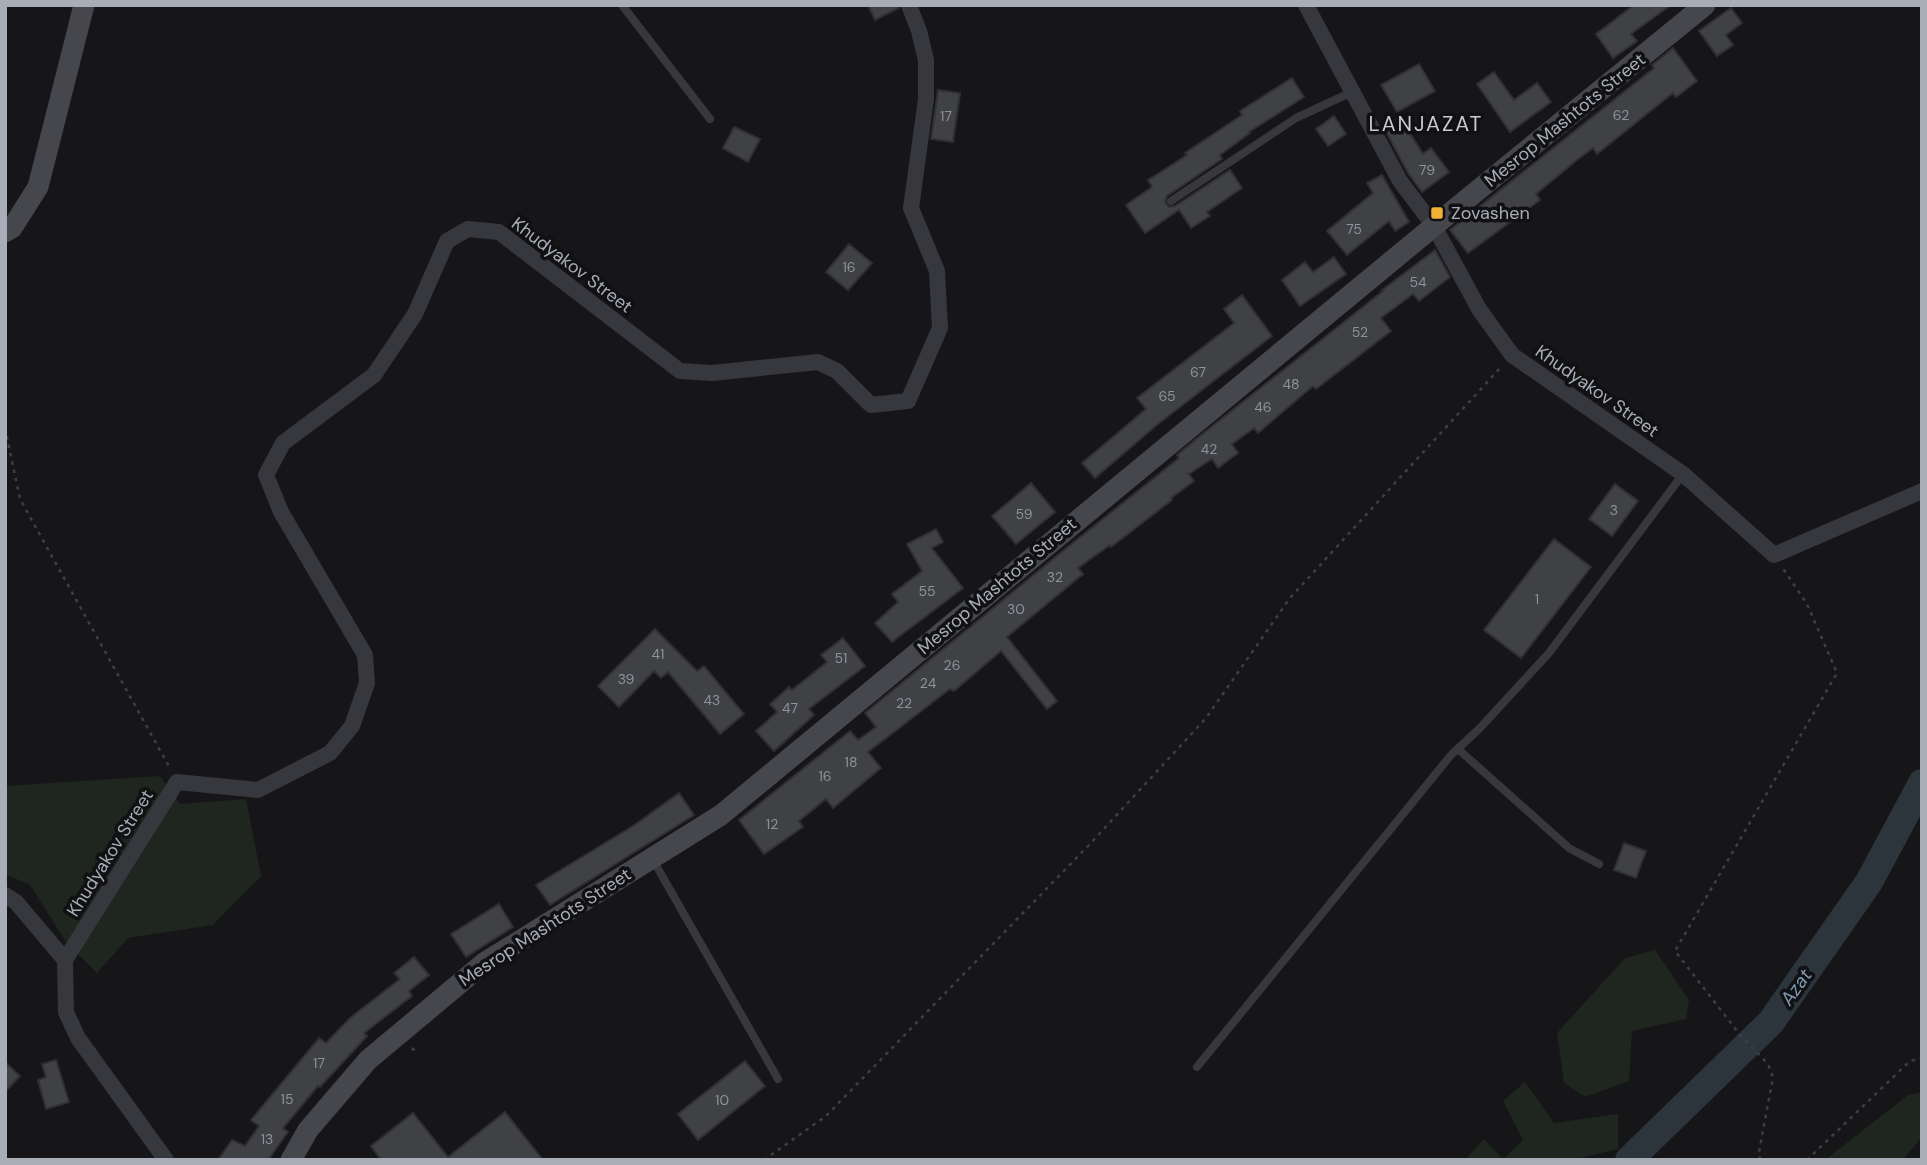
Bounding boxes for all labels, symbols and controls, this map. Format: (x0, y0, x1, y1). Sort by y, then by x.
street label: Mesrop Mashtots Street (1479, 47, 1651, 193)
house number: 62 (1613, 106, 1629, 124)
house number: 17 (940, 107, 952, 125)
district label: LANJAZAT (1369, 110, 1483, 138)
house number: 79 (1419, 161, 1435, 179)
place label: Zovashen (1451, 201, 1530, 225)
marker: Zovashen (1429, 205, 1445, 221)
street label: Khudyakov Street (507, 212, 637, 318)
house number: 75 (1346, 220, 1362, 238)
house number: 16 (842, 258, 856, 276)
house number: 54 (1409, 273, 1427, 291)
house number: 52 (1352, 323, 1368, 341)
street label: Khudyakov Street (1530, 339, 1664, 443)
house number: 67 (1190, 363, 1206, 381)
house number: 48 (1282, 375, 1300, 393)
house number: 65 (1158, 387, 1176, 405)
house number: 46 (1254, 398, 1272, 416)
house number: 42 (1201, 440, 1217, 458)
house number: 3 (1610, 501, 1618, 519)
house number: 59 (1016, 505, 1033, 523)
street label: Mesrop Mashtots Street (912, 512, 1082, 660)
house number: 32 (1047, 568, 1063, 586)
house number: 55 (918, 582, 936, 600)
house number: 1 (1535, 590, 1539, 608)
house number: 30 (1007, 600, 1025, 618)
house number: 41 (652, 645, 664, 663)
house number: 51 (835, 649, 847, 667)
house number: 26 (944, 656, 960, 674)
house number: 39 (618, 670, 635, 688)
house number: 24 (920, 674, 937, 692)
house number: 43 (704, 691, 720, 709)
house number: 22 (896, 694, 912, 712)
house number: 47 (782, 699, 798, 717)
house number: 18 (845, 753, 857, 771)
house number: 16 (818, 767, 832, 785)
street label: Khudyakov Street (61, 785, 159, 921)
house number: 12 (766, 815, 778, 833)
street label: Mesrop Mashtots Street (454, 862, 636, 992)
water label: Azat (1774, 963, 1818, 1011)
house number: 17 (313, 1054, 325, 1072)
house number: 15 (281, 1090, 293, 1108)
house number: 10 (715, 1091, 729, 1109)
house number: 13 (261, 1130, 273, 1148)

